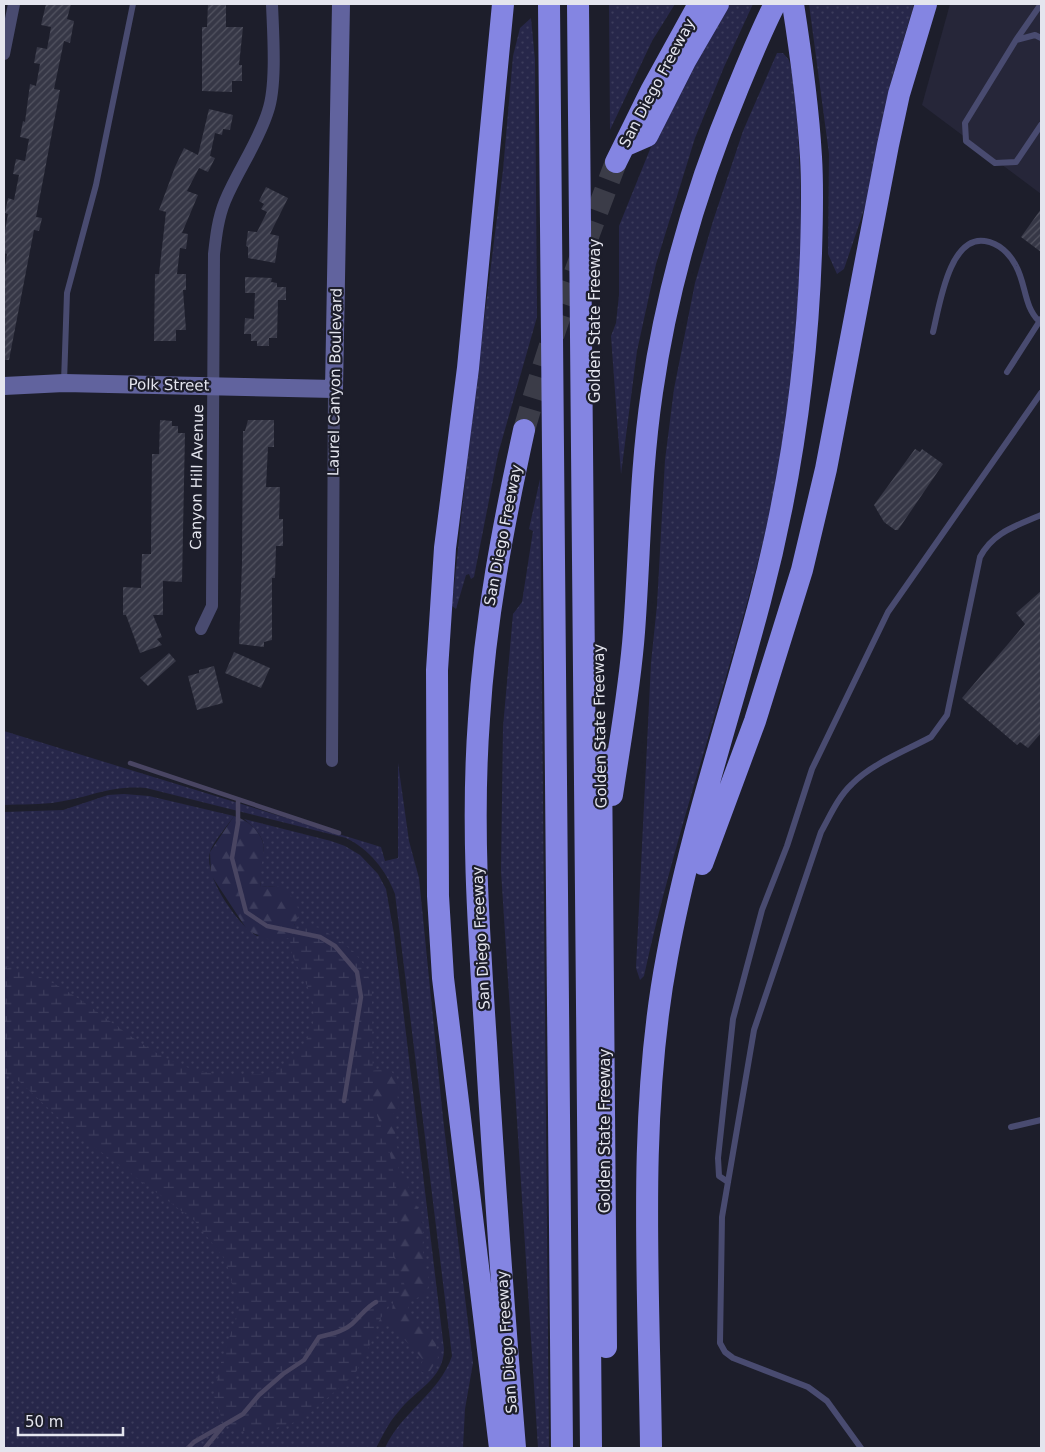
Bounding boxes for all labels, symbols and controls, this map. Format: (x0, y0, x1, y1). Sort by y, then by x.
street label: San Diego Freeway (615, 15, 699, 151)
street label: Golden State Freeway (586, 239, 604, 403)
street label: Laurel Canyon Boulevard (324, 288, 346, 476)
street label: Polk Street (128, 375, 210, 395)
street label: Canyon Hill Avenue (187, 404, 207, 550)
street label: San Diego Freeway (480, 463, 526, 607)
street label: Golden State Freeway (590, 643, 610, 808)
street label: San Diego Freeway (468, 866, 494, 1010)
street label: Golden State Freeway (596, 1049, 614, 1213)
street label: San Diego Freeway (493, 1270, 521, 1414)
scale bar (18, 1404, 122, 1436)
text: 50 m (25, 1413, 63, 1431)

